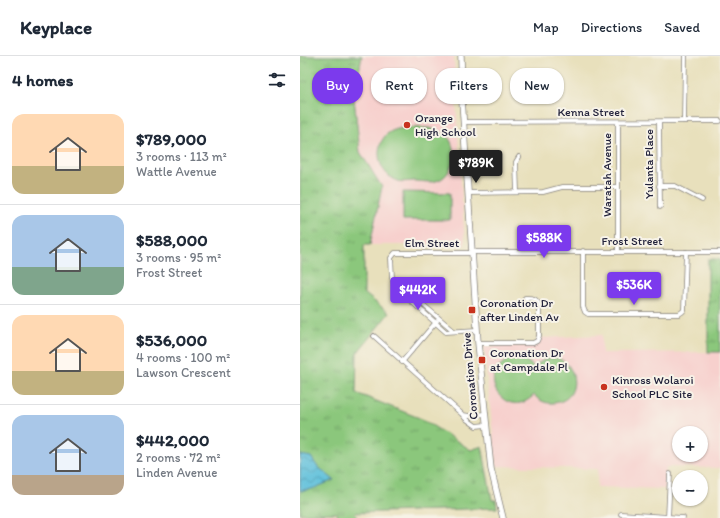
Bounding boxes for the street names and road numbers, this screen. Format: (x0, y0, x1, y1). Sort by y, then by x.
street label: Kenna Street (557, 105, 625, 119)
street label: Yulanta Place (642, 129, 656, 199)
street label: Waratah Avenue (600, 133, 614, 217)
street label: Frost Street (601, 234, 663, 248)
street label: Elm Street (405, 236, 460, 250)
street label: Coronation Drive (459, 332, 481, 420)

